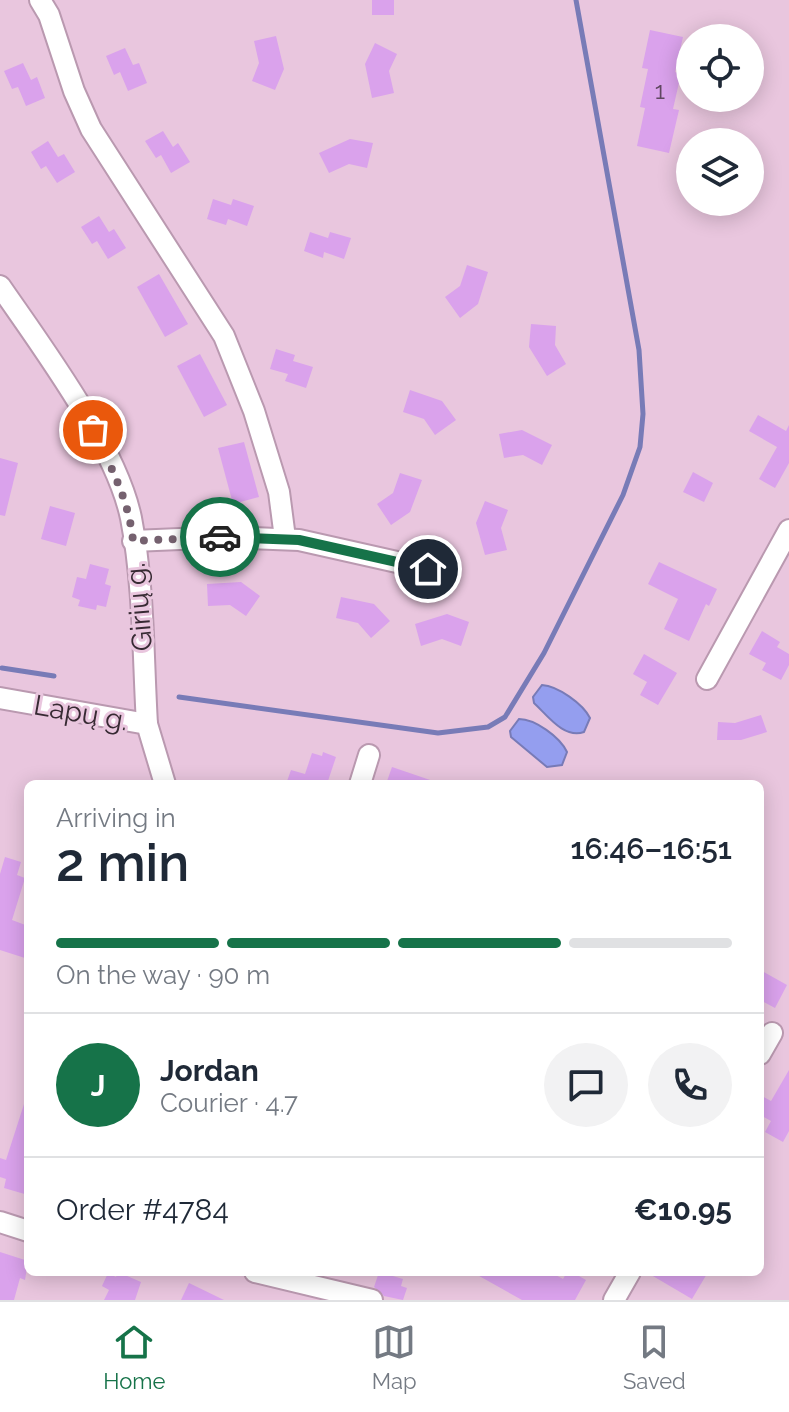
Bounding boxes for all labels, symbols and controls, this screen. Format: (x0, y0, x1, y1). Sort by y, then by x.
map controls (676, 24, 764, 216)
button: locate (676, 24, 764, 112)
house number: 1 (655, 76, 665, 105)
button: layers (676, 128, 764, 216)
pin (59, 396, 127, 464)
icon: bag (71, 408, 115, 452)
courier (180, 497, 260, 577)
icon: car (198, 515, 242, 559)
pin (394, 535, 462, 603)
icon: home (406, 547, 450, 591)
street label: Girių g. (119, 562, 159, 652)
street label: Lapų g. (31, 688, 131, 738)
text: Arriving in (56, 803, 176, 833)
text: 16:46–16:51 (570, 831, 732, 866)
text: 2 min (56, 832, 189, 893)
text: On the way · 90 m (56, 960, 270, 990)
button: chat (544, 1043, 628, 1127)
button: phone (648, 1043, 732, 1127)
text: Jordan (160, 1053, 259, 1088)
text: J (91, 1068, 105, 1103)
text: Courier · 4.7 (160, 1088, 298, 1118)
text: Order #4784 (56, 1192, 229, 1227)
text: €10.95 (634, 1192, 732, 1227)
tab: Home (103, 1320, 165, 1394)
tab: Map (372, 1320, 417, 1394)
tab: Saved (623, 1320, 686, 1394)

